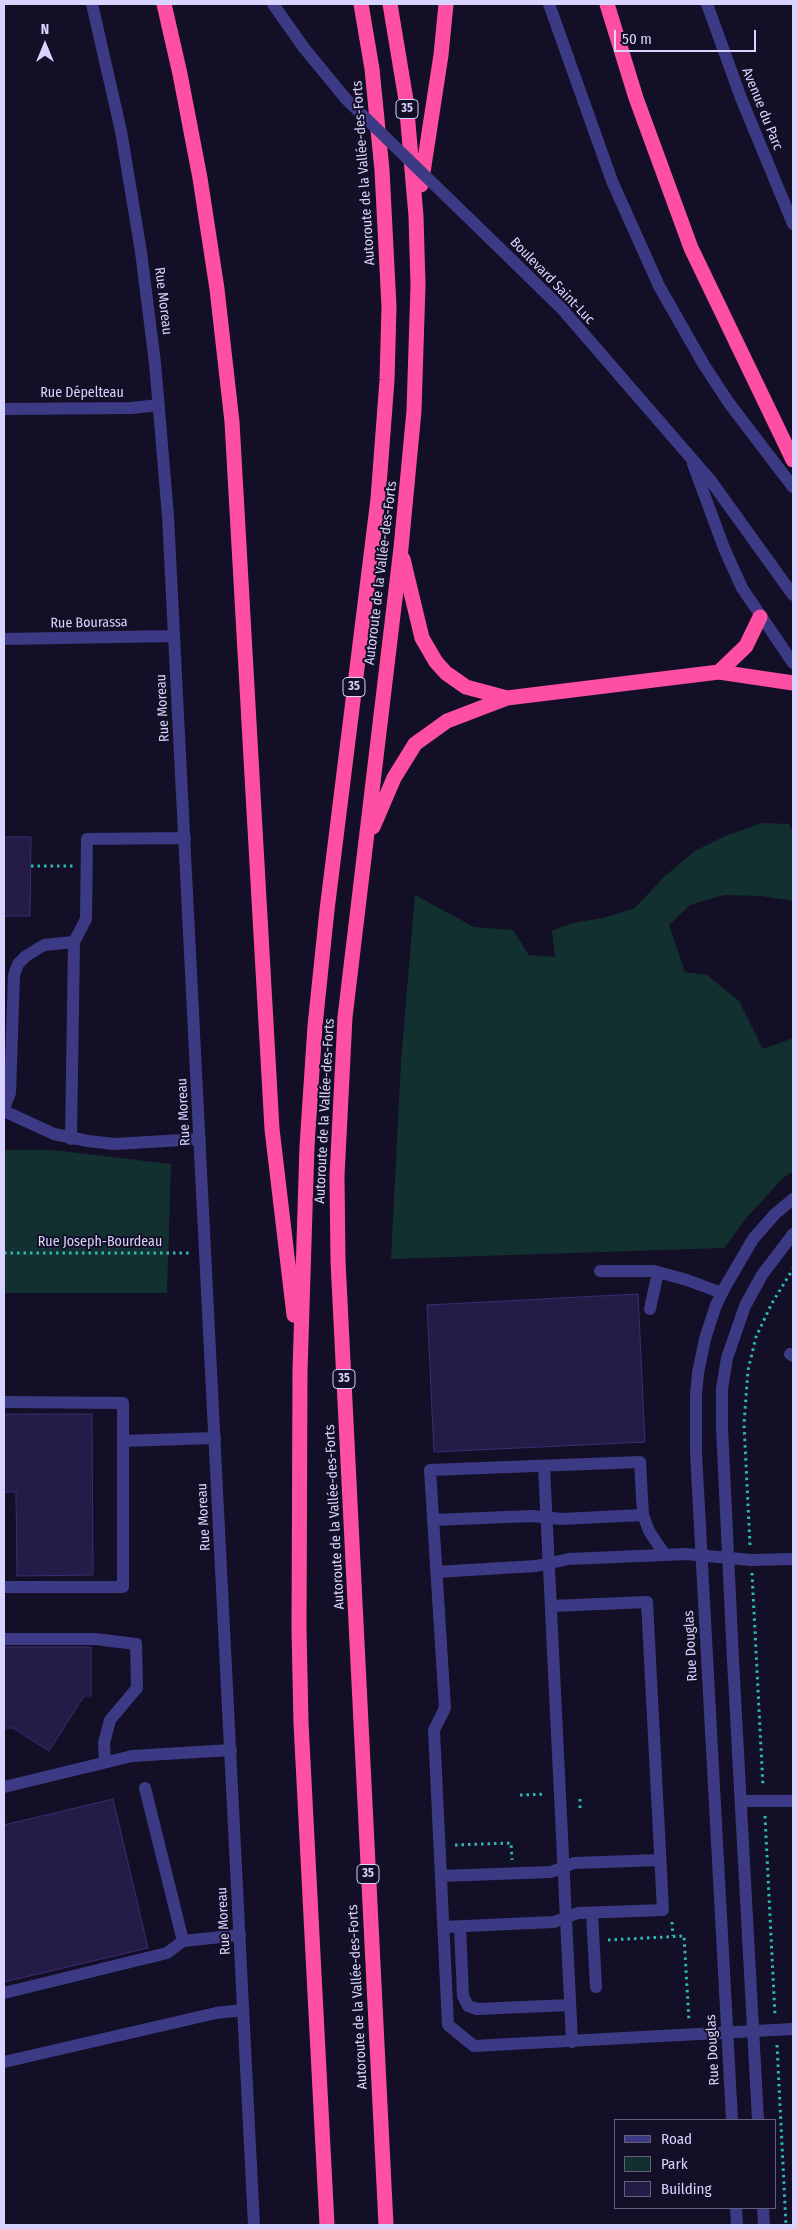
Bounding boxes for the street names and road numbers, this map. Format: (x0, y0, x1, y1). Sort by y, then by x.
street label: Avenue du Parc (738, 65, 786, 153)
street label: Autoroute de la Vallée-des-Forts (349, 80, 379, 266)
road number: 35 (396, 100, 418, 118)
street label: Boulevard Saint-Luc (506, 234, 598, 328)
street label: Rue Moreau (151, 266, 175, 336)
street label: Rue Dépelteau (40, 385, 124, 401)
street label: Autoroute de la Vallée-des-Forts (361, 480, 401, 666)
street label: Rue Bourassa (50, 614, 128, 632)
street label: Rue Moreau (153, 674, 173, 742)
road number: 35 (343, 678, 365, 696)
street label: Autoroute de la Vallée-des-Forts (312, 1018, 338, 1204)
street label: Rue Moreau (174, 1078, 194, 1146)
street label: Rue Joseph-Bourdeau (38, 1234, 162, 1250)
road number: 35 (333, 1370, 355, 1388)
street label: Autoroute de la Vallée-des-Forts (322, 1424, 348, 1610)
street label: Rue Moreau (194, 1483, 214, 1551)
street label: Rue Douglas (681, 1610, 701, 1682)
road number: 35 (357, 1865, 379, 1884)
street label: Rue Moreau (214, 1887, 234, 1955)
street label: Autoroute de la Vallée-des-Forts (345, 1904, 371, 2090)
street label: Rue Douglas (703, 2014, 723, 2086)

